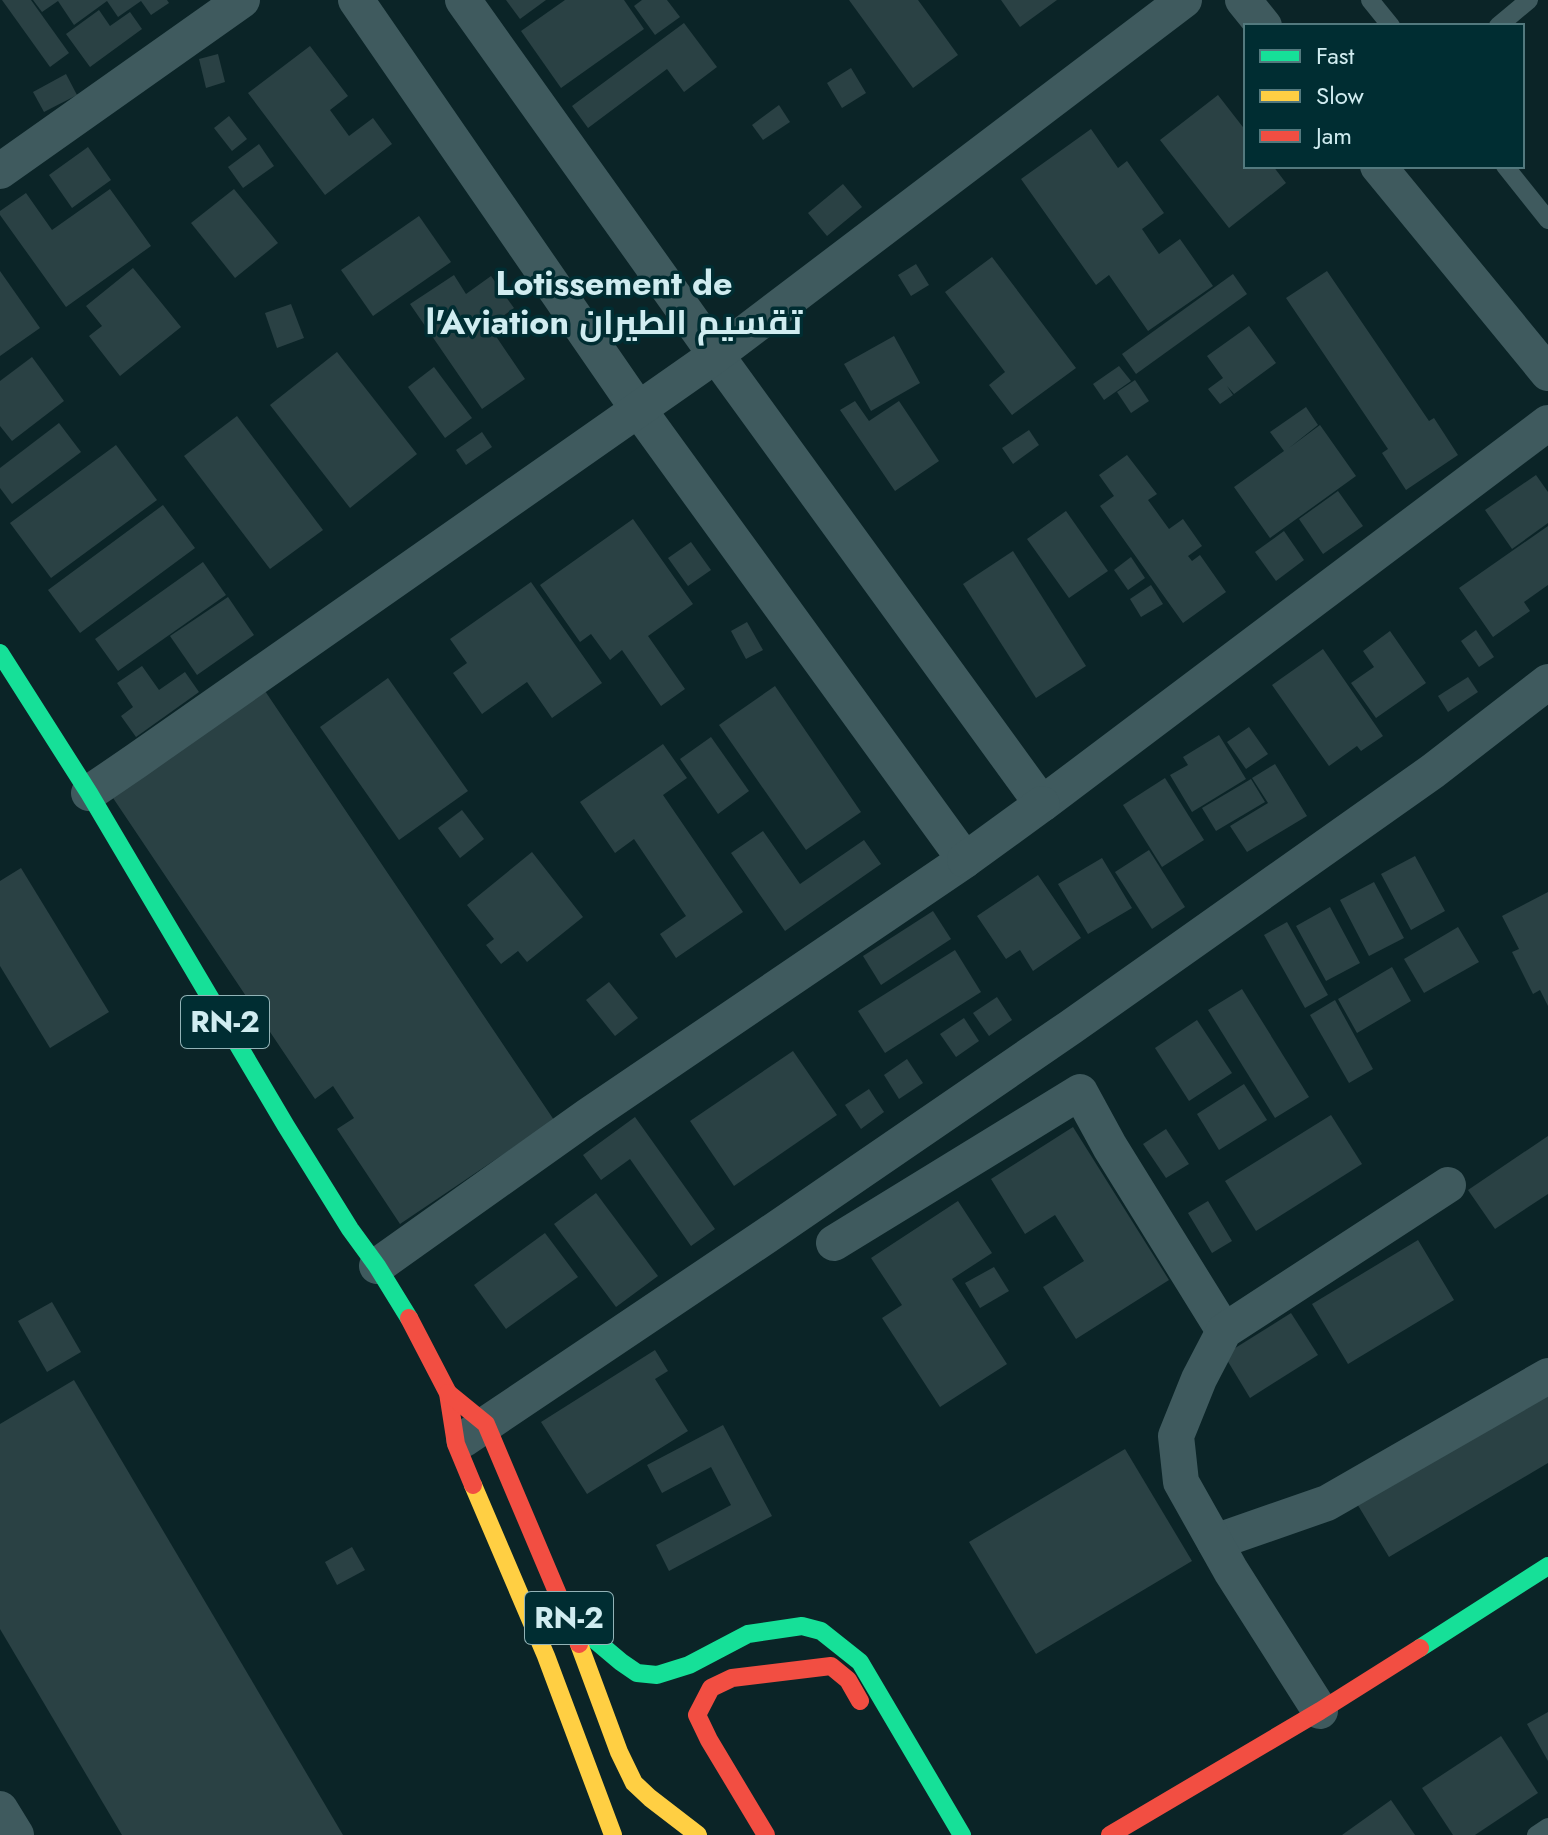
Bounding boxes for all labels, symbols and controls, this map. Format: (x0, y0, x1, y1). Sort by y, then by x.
legend (1244, 24, 1524, 168)
text: Fast (1316, 38, 1354, 73)
text: Slow (1316, 78, 1364, 113)
text: Jam (1313, 118, 1352, 153)
district label: Lotissement de l'Aviation تقسيم الطيران (426, 259, 803, 347)
road number: RN-2 (181, 996, 269, 1048)
road number: RN-2 (525, 1592, 613, 1644)

